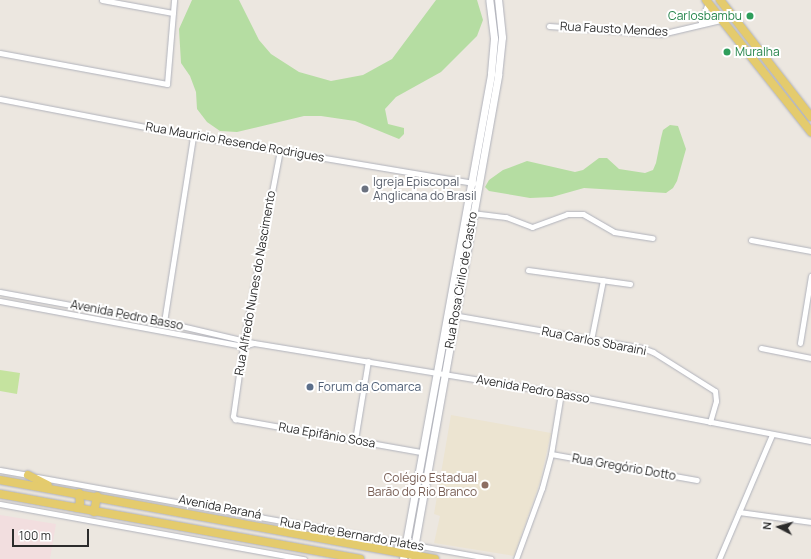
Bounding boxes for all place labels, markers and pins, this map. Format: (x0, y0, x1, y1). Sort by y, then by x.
place label: Carlosbambu (668, 9, 742, 23)
marker: Carlosbambu (745, 11, 755, 21)
place label: Muralha (735, 45, 780, 59)
marker: Muralha (722, 47, 732, 57)
place label: Igreja Episcopal Anglicana do Brasil (373, 175, 477, 203)
marker: Igreja Episcopal Anglicana do Brasil (360, 184, 370, 194)
place label: Forum da Comarca (318, 380, 421, 394)
marker: Forum da Comarca (305, 382, 315, 392)
place label: Colégio Estadual Barão do Rio Branco (367, 471, 477, 499)
marker: Colégio Estadual Barão do Rio Branco (480, 480, 490, 490)

